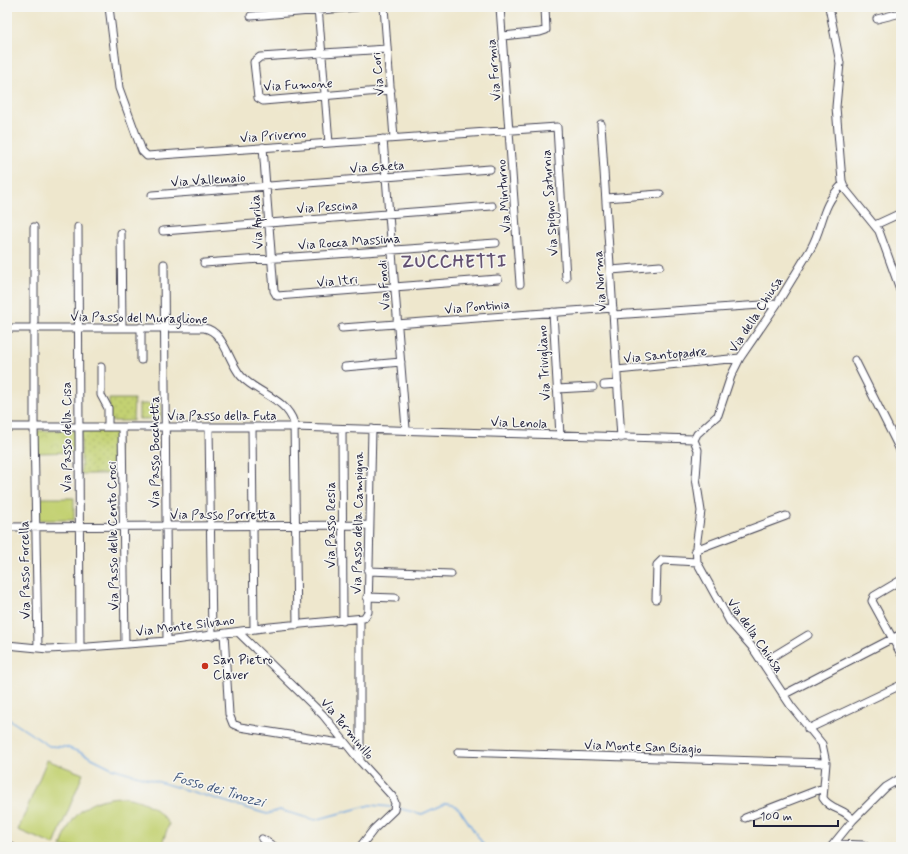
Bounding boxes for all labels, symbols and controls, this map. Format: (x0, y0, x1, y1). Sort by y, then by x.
street label: Via Formia (483, 38, 506, 101)
street label: Via Cori (368, 51, 389, 96)
street label: Via Fumone (263, 75, 333, 96)
street label: Via Priverno (239, 126, 307, 147)
street label: Via Spigno Saturnia (538, 149, 564, 257)
street label: Via Gaeta (349, 157, 405, 178)
street label: Via Minturno (493, 158, 516, 233)
street label: Via Vallemaio (170, 169, 246, 192)
street label: Via Aprilia (247, 194, 269, 250)
street label: Via Pescina (296, 197, 358, 218)
street label: Via Rocca Massima (297, 230, 401, 255)
street label: Via Norma (590, 250, 611, 312)
district label: ZUCCHETTI (401, 251, 507, 273)
street label: Via Fondi (374, 259, 395, 311)
street label: Via Itri (316, 271, 358, 292)
street label: Via della Chiusa (725, 273, 787, 356)
street label: Via Pontinia (444, 296, 510, 319)
street label: Via Passo del Muraglione (70, 309, 208, 330)
street label: Via Trivigliano (534, 325, 555, 401)
street label: Via Santopadre (623, 343, 708, 368)
street label: Via Passo della Cisa (59, 382, 76, 492)
street label: Via Passo Bocchetta (147, 396, 164, 508)
street label: Via Passo della Futa (167, 408, 277, 425)
street label: Via Lenola (490, 414, 548, 433)
street label: Via Passo della Campigna (349, 451, 368, 594)
street label: Via Passo delle Cento Croci (104, 461, 123, 611)
street label: Via Passo Resia (323, 482, 340, 568)
street label: Via Passo Porretta (170, 507, 276, 524)
street label: Via Passo Forcella (16, 520, 35, 619)
street label: Via della Chiusa (723, 595, 787, 677)
street label: Via Monte Silvano (135, 612, 236, 641)
place label: San Pietro Claver (213, 652, 273, 684)
marker: San Pietro Claver (200, 661, 210, 671)
street label: Via Terminillo (316, 695, 378, 763)
street label: Via Monte San Biagio (584, 737, 702, 758)
water label: Fosso dei Tinozzi (171, 768, 268, 812)
scale bar (754, 802, 838, 828)
text: 100 m (760, 809, 792, 825)

